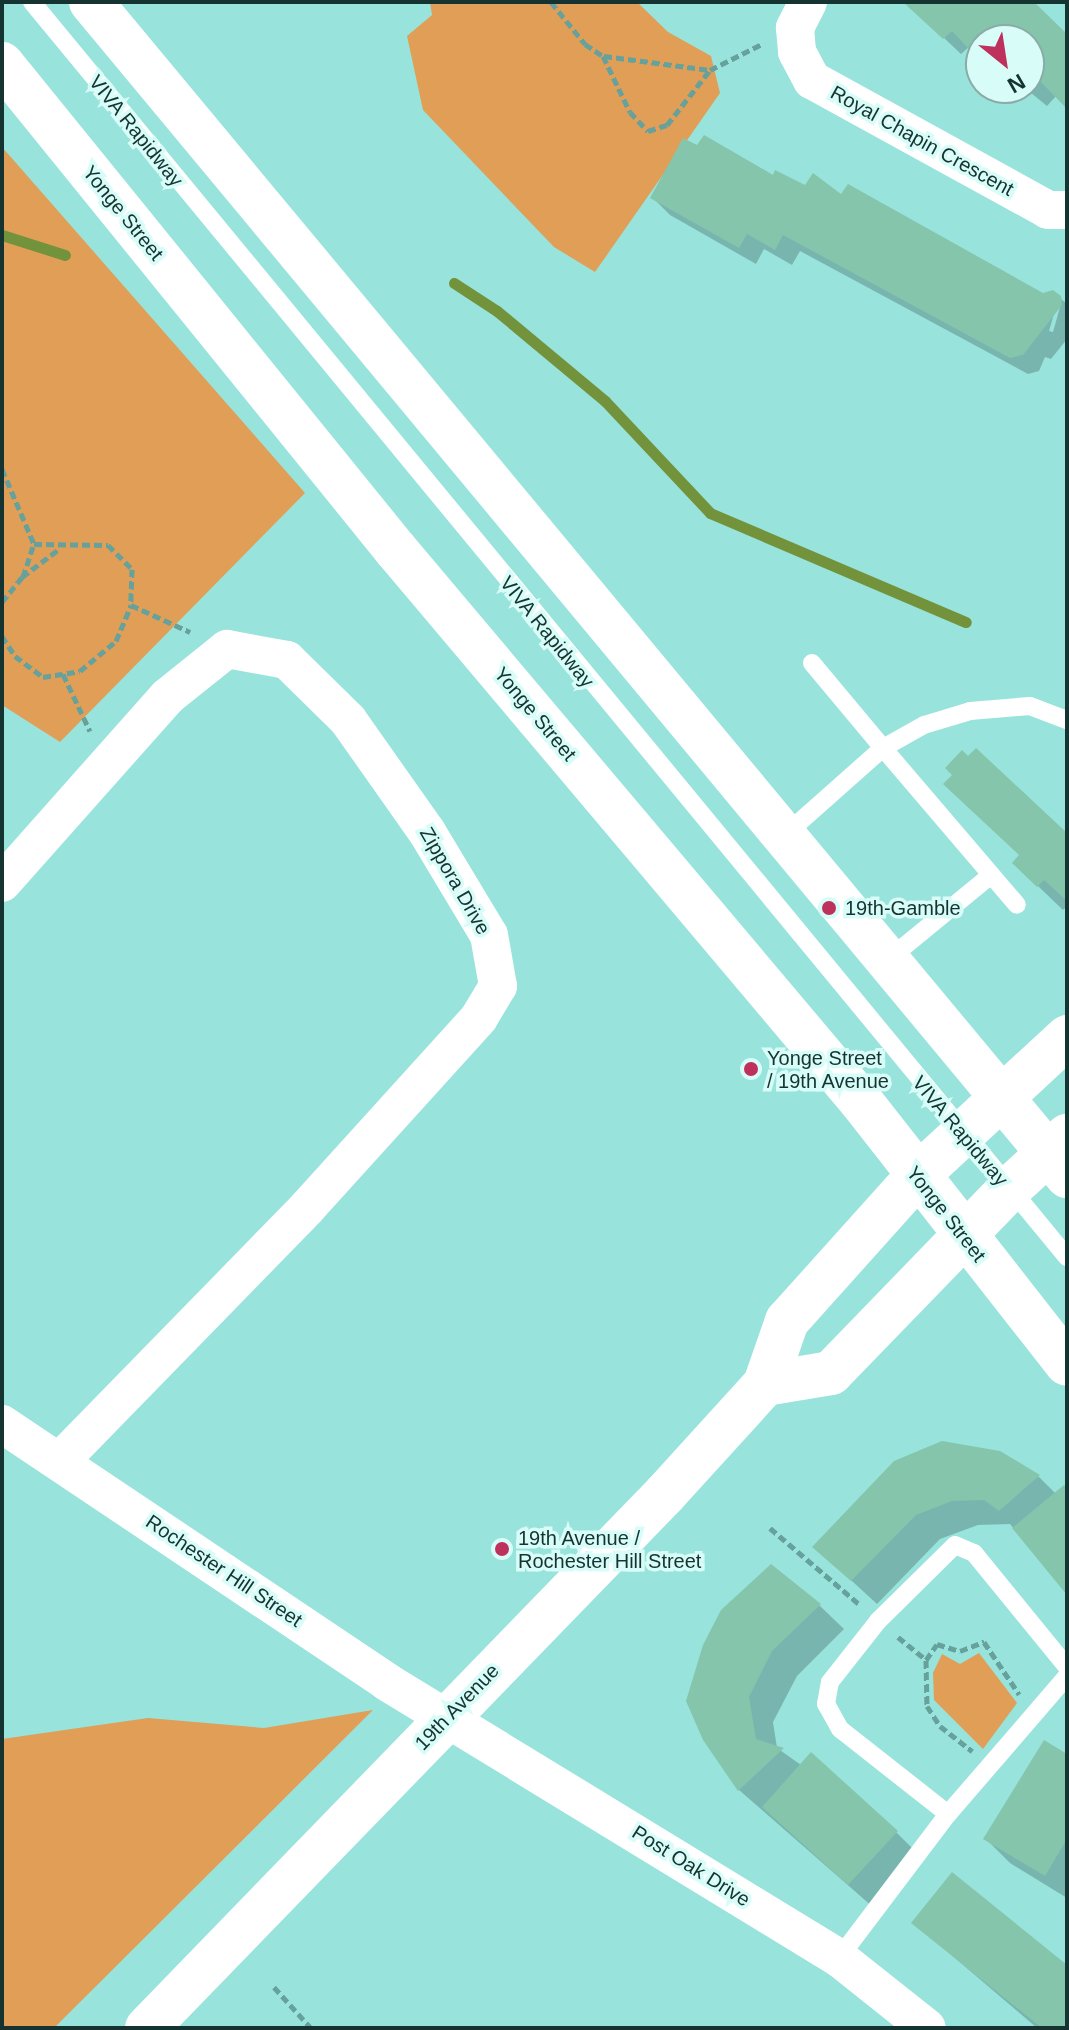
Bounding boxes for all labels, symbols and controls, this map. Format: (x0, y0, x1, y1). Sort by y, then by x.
north arrow (965, 24, 1045, 104)
text: N (1003, 69, 1029, 98)
street label: VIVA Rapidway (83, 70, 189, 192)
street label: Royal Chapin Crescent (826, 81, 1018, 201)
street label: Yonge Street (78, 161, 168, 265)
street label: VIVA Rapidway (494, 571, 600, 693)
street label: Yonge Street (489, 662, 581, 766)
street label: Zippora Drive (415, 823, 495, 939)
place label: 19th-Gamble (845, 896, 961, 920)
marker: 19th-Gamble (820, 899, 838, 917)
place label: Yonge Street / 19th Avenue (767, 1046, 890, 1093)
marker: Yonge Street / 19th Avenue (742, 1060, 760, 1078)
street label: VIVA Rapidway (907, 1071, 1013, 1191)
street label: Yonge Street (901, 1161, 991, 1267)
street label: Rochester Hill Street (141, 1510, 307, 1632)
place label: 19th Avenue / Rochester Hill Street (518, 1526, 701, 1573)
marker: 19th Avenue / Rochester Hill Street (493, 1540, 511, 1558)
street label: 19th Avenue (409, 1658, 505, 1756)
street label: Post Oak Drive (628, 1820, 754, 1912)

